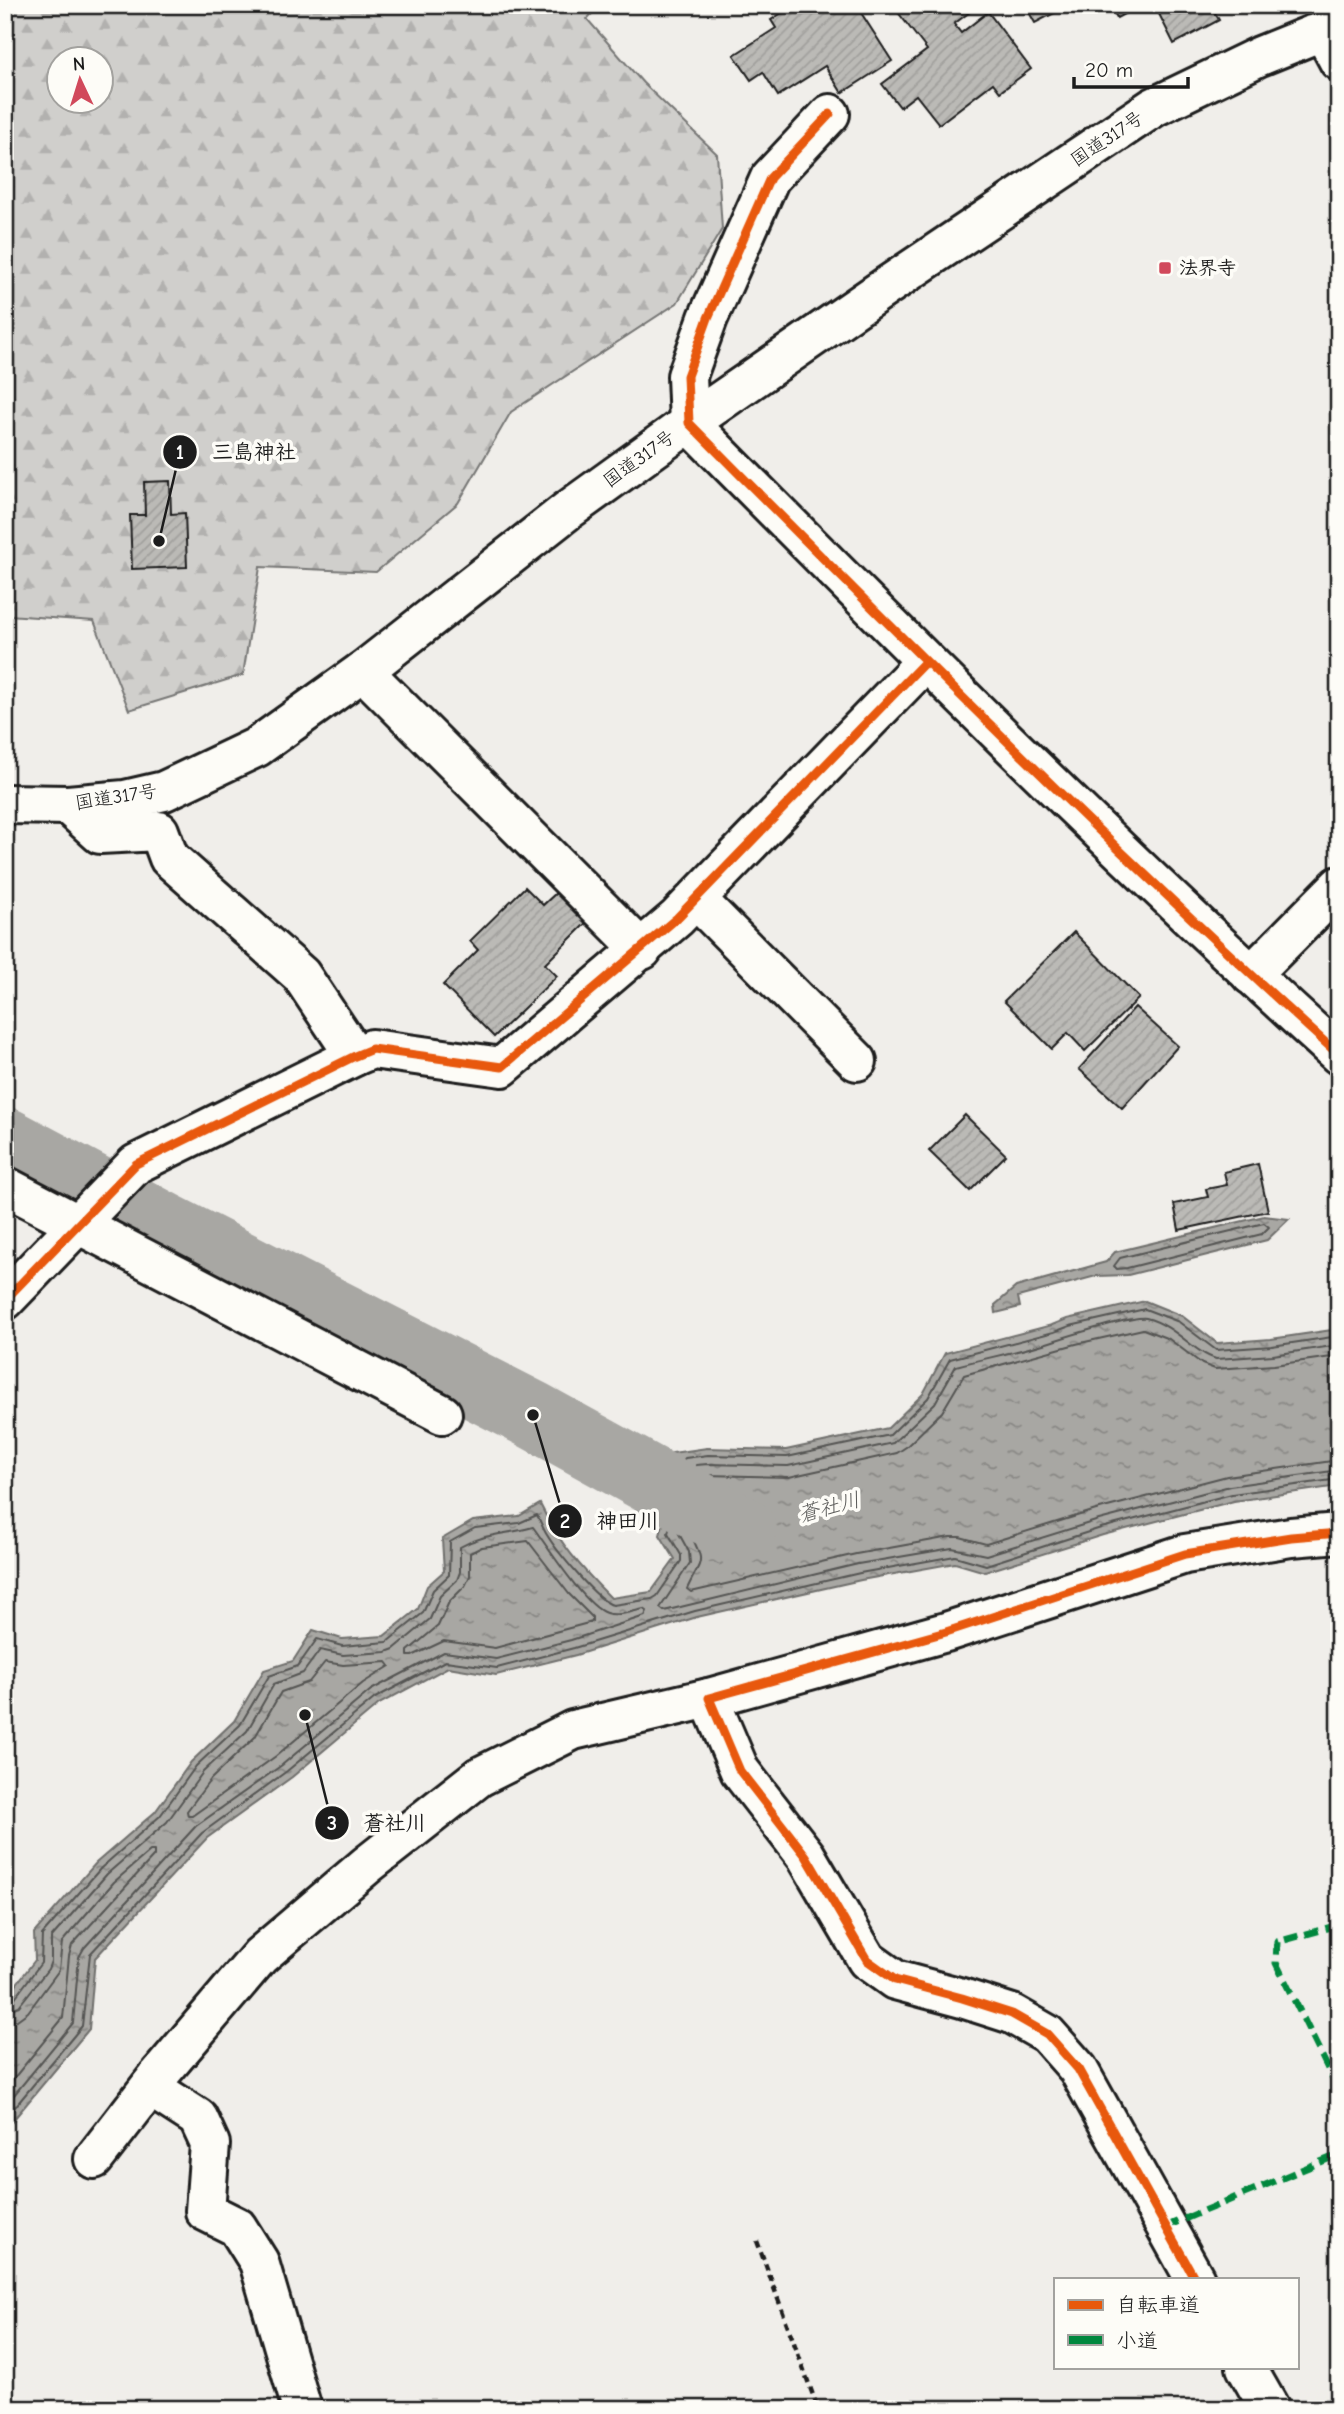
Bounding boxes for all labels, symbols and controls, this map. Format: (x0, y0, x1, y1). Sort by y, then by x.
north arrow (46, 46, 116, 116)
scale bar (1074, 46, 1188, 90)
text: N (72, 53, 86, 75)
text: 20 m (1085, 58, 1133, 82)
street label: 国道317号 (1066, 107, 1148, 171)
place label: 法界寺 (1179, 257, 1236, 279)
marker: 法界寺 (1157, 260, 1173, 276)
street label: 国道317号 (599, 426, 679, 492)
callout: 三島神社 (163, 431, 310, 473)
text: 1 (176, 440, 184, 464)
text: 三島神社 (212, 440, 296, 464)
street label: 国道317号 (73, 780, 159, 814)
water label: 蒼社川 (795, 1487, 863, 1527)
callout: 神田川 (547, 1500, 673, 1542)
text: 2 (560, 1509, 570, 1533)
text: 神田川 (597, 1509, 660, 1533)
callout: 蒼社川 (314, 1802, 440, 1844)
text: 3 (327, 1811, 337, 1835)
text: 蒼社川 (364, 1811, 427, 1835)
legend (1054, 2278, 1298, 2368)
text: 自転車道 (1116, 2293, 1200, 2317)
text: 小道 (1116, 2329, 1158, 2353)

